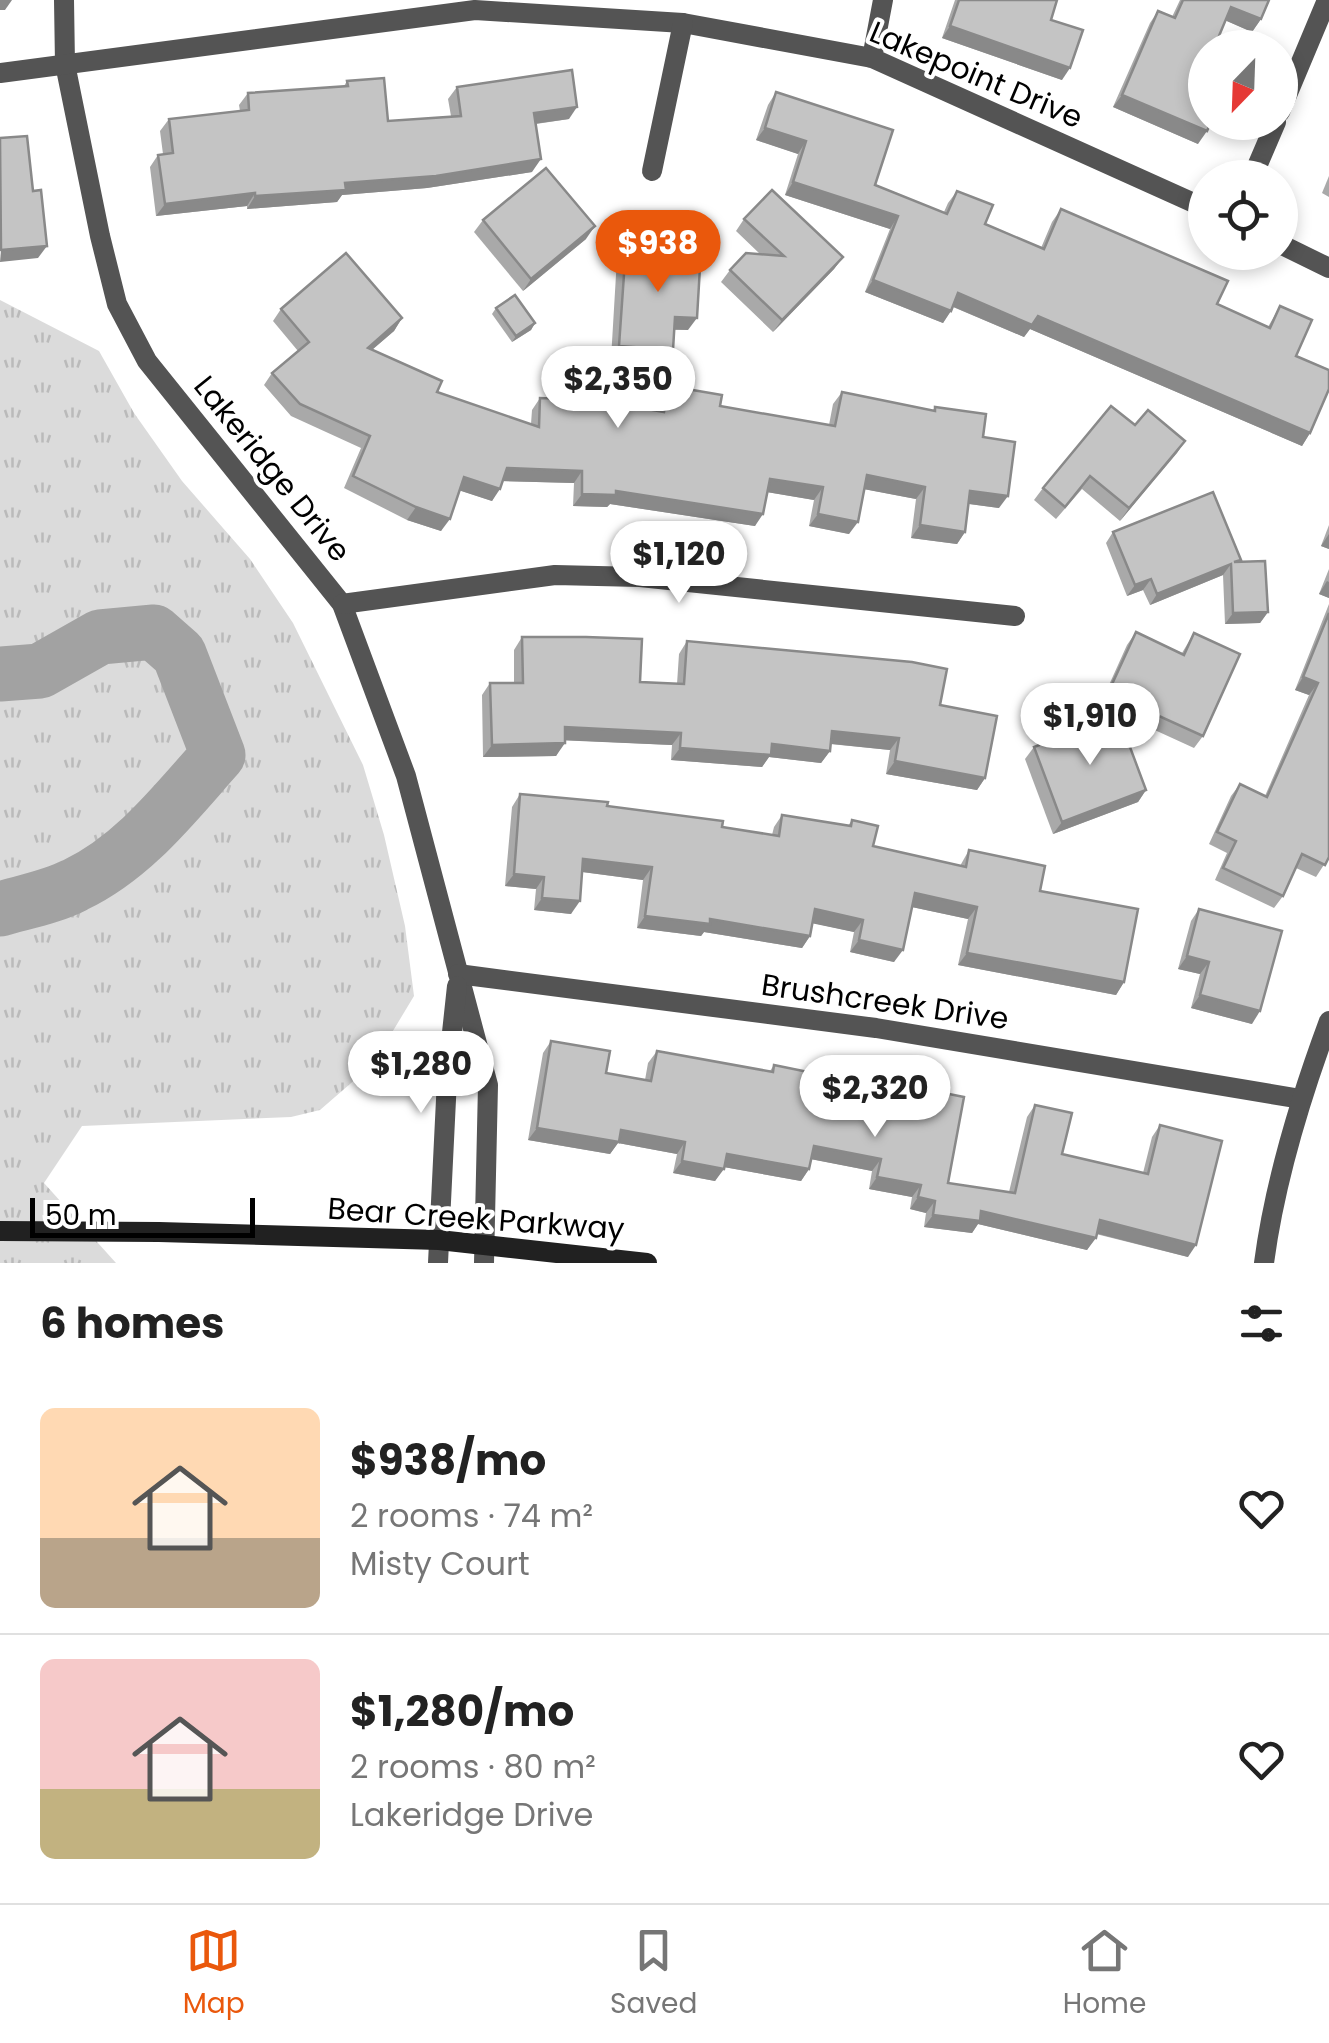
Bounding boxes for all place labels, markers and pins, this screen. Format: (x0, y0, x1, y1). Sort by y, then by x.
pin: $938 (599, 210, 717, 295)
pin: $2,350 (537, 346, 699, 431)
pin: $1,120 (598, 521, 760, 606)
pin: $1,910 (1009, 683, 1171, 768)
pin: $1,280 (340, 1031, 502, 1116)
pin: $2,320 (794, 1055, 956, 1140)

